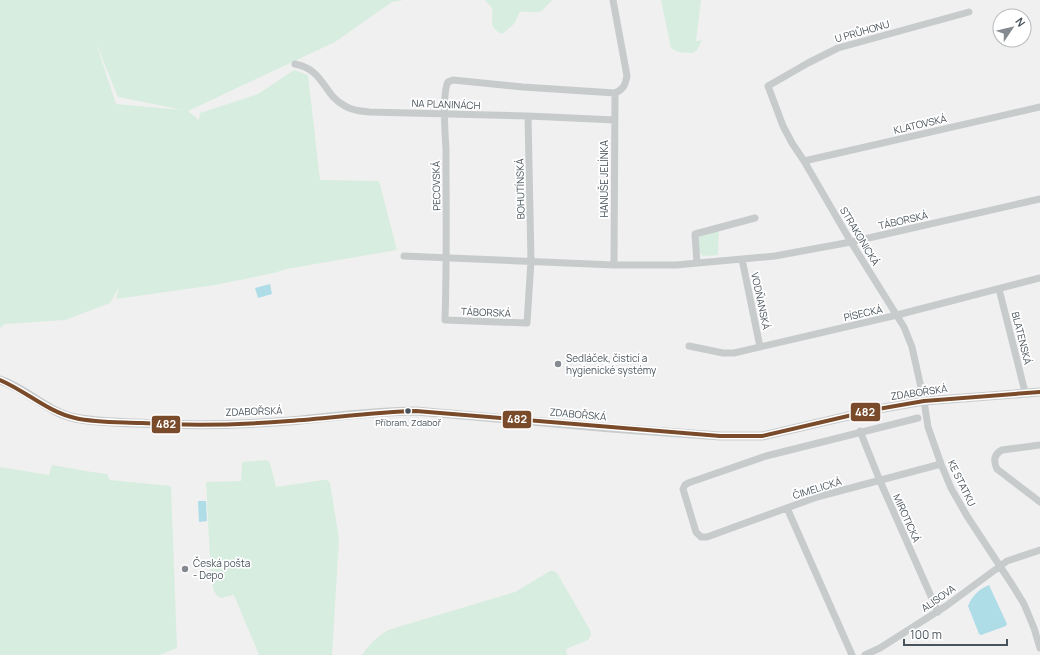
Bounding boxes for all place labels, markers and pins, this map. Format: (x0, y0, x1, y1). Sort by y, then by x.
place label: Sedláček, čisticí a hygienické systémy (566, 351, 657, 377)
marker: Sedláček, čisticí a hygienické systémy (553, 359, 563, 369)
marker: Příbram, Zdaboř (403, 406, 413, 416)
place label: Příbram, Zdaboř (375, 416, 442, 429)
place label: Česká pošta - Depo (193, 556, 250, 582)
marker: Česká pošta - Depo (180, 564, 190, 574)

